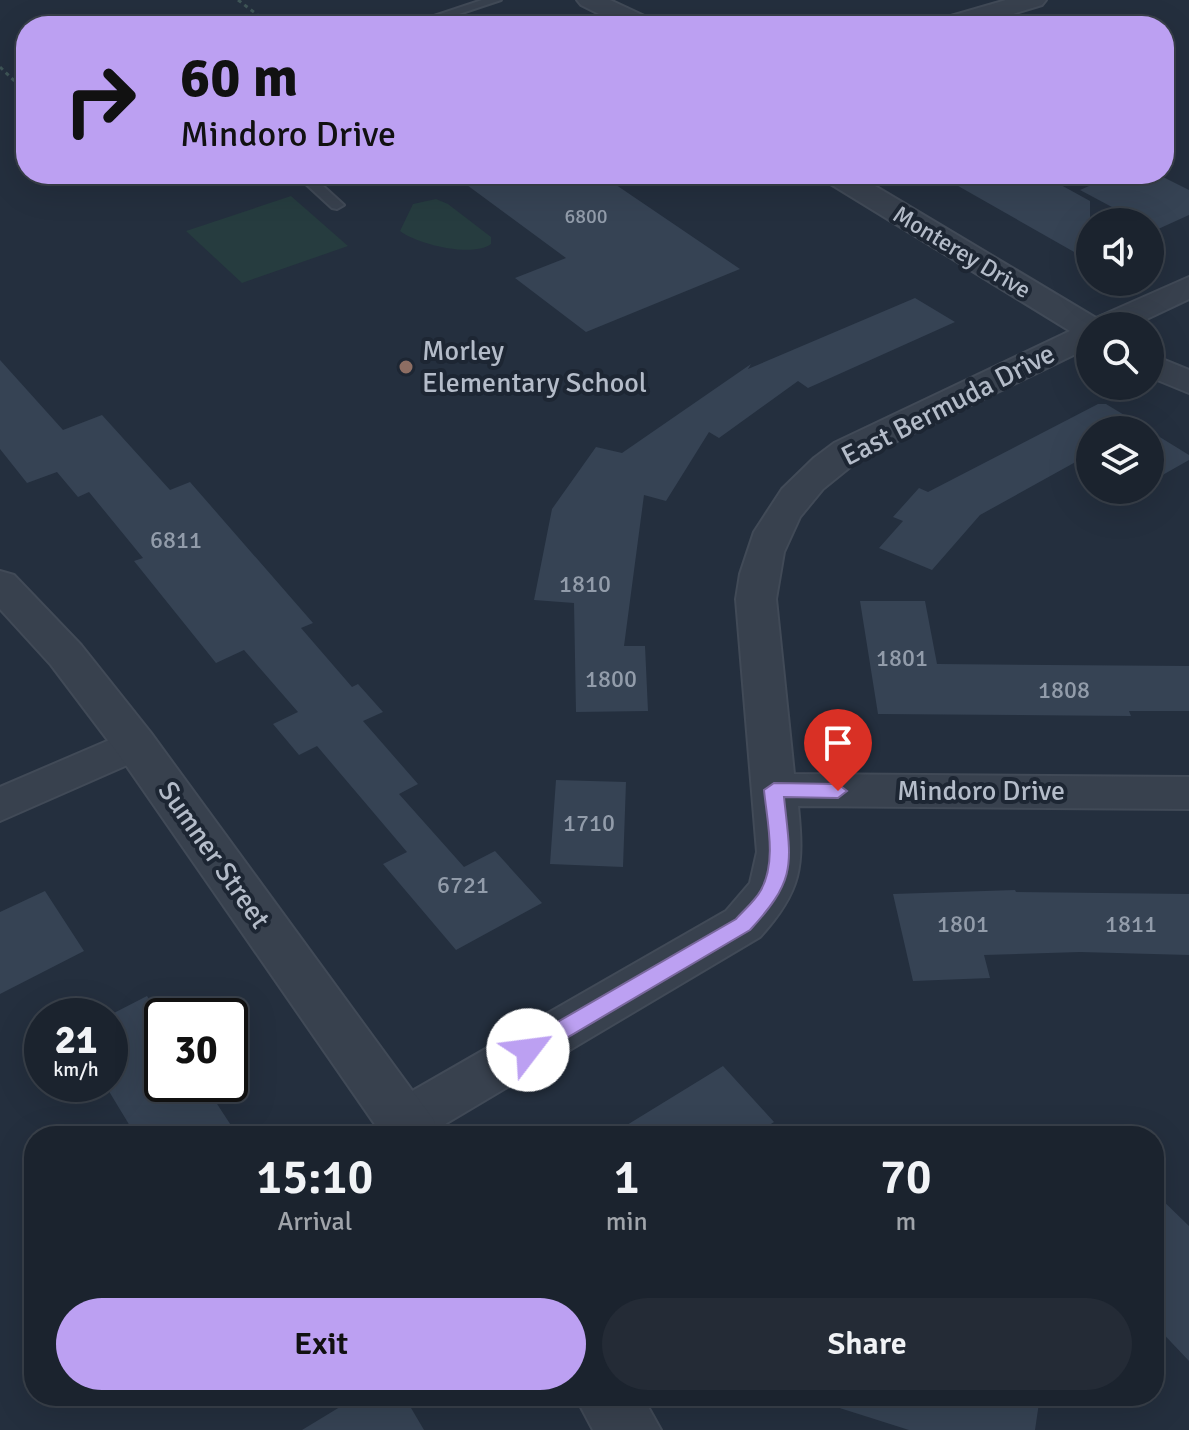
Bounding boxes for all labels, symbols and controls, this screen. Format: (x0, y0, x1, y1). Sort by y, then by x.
text: 60 m (180, 43, 298, 112)
icon: right (48, 48, 152, 152)
text: Mindoro Drive (180, 112, 396, 157)
street label: Monterey Drive (888, 199, 1036, 305)
house number: 6800 (564, 204, 608, 229)
map controls (1076, 208, 1164, 504)
button: sound (1076, 208, 1164, 296)
button: search (1076, 312, 1164, 400)
place label: Morley Elementary School (422, 334, 647, 400)
street label: East Bermuda Drive (836, 337, 1060, 473)
marker: Morley Elementary School (397, 358, 415, 376)
button: layers (1076, 416, 1164, 504)
house number: 6811 (150, 525, 202, 555)
house number: 1810 (559, 569, 611, 599)
house number: 1801 (876, 643, 928, 673)
house number: 1800 (585, 664, 637, 694)
house number: 1808 (1038, 675, 1090, 705)
pin (804, 709, 872, 791)
icon: arrive (816, 721, 860, 765)
street label: Mindoro Drive (897, 774, 1065, 808)
street label: Sumner Street (151, 775, 277, 935)
house number: 1710 (563, 808, 615, 838)
house number: 6721 (437, 870, 489, 900)
house number: 1801 (937, 909, 989, 939)
house number: 1811 (1105, 909, 1157, 939)
speed limit sign: 30 (144, 998, 248, 1102)
position arrow (486, 1008, 570, 1092)
text: 21 (54, 1015, 98, 1065)
text: km/h (53, 1057, 99, 1082)
text: 15:10 (256, 1148, 373, 1207)
text: 1 (614, 1148, 640, 1207)
text: 70 (880, 1148, 932, 1207)
text: Arrival (277, 1206, 352, 1238)
text: min (606, 1206, 648, 1238)
text: m (895, 1206, 916, 1238)
button: Exit (56, 1298, 586, 1390)
button: Share (602, 1298, 1132, 1390)

